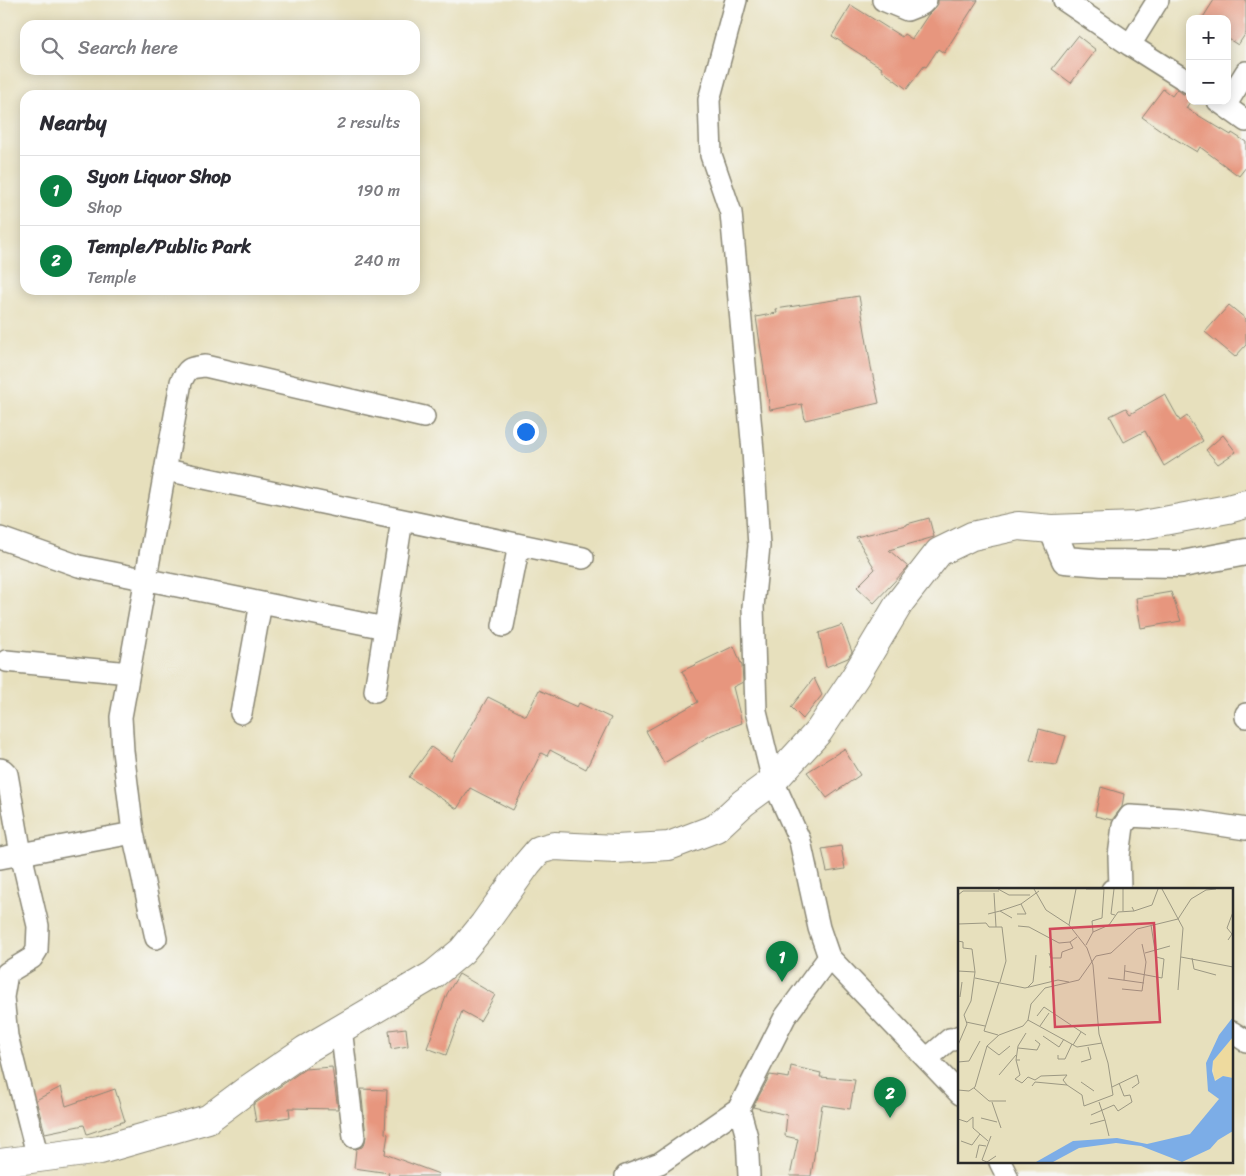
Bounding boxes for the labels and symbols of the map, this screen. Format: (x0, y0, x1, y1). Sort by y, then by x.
your location (513, 419, 539, 445)
inset map (958, 888, 1234, 1164)
pin: 1 (766, 941, 798, 982)
pin: 2 (874, 1077, 906, 1118)

